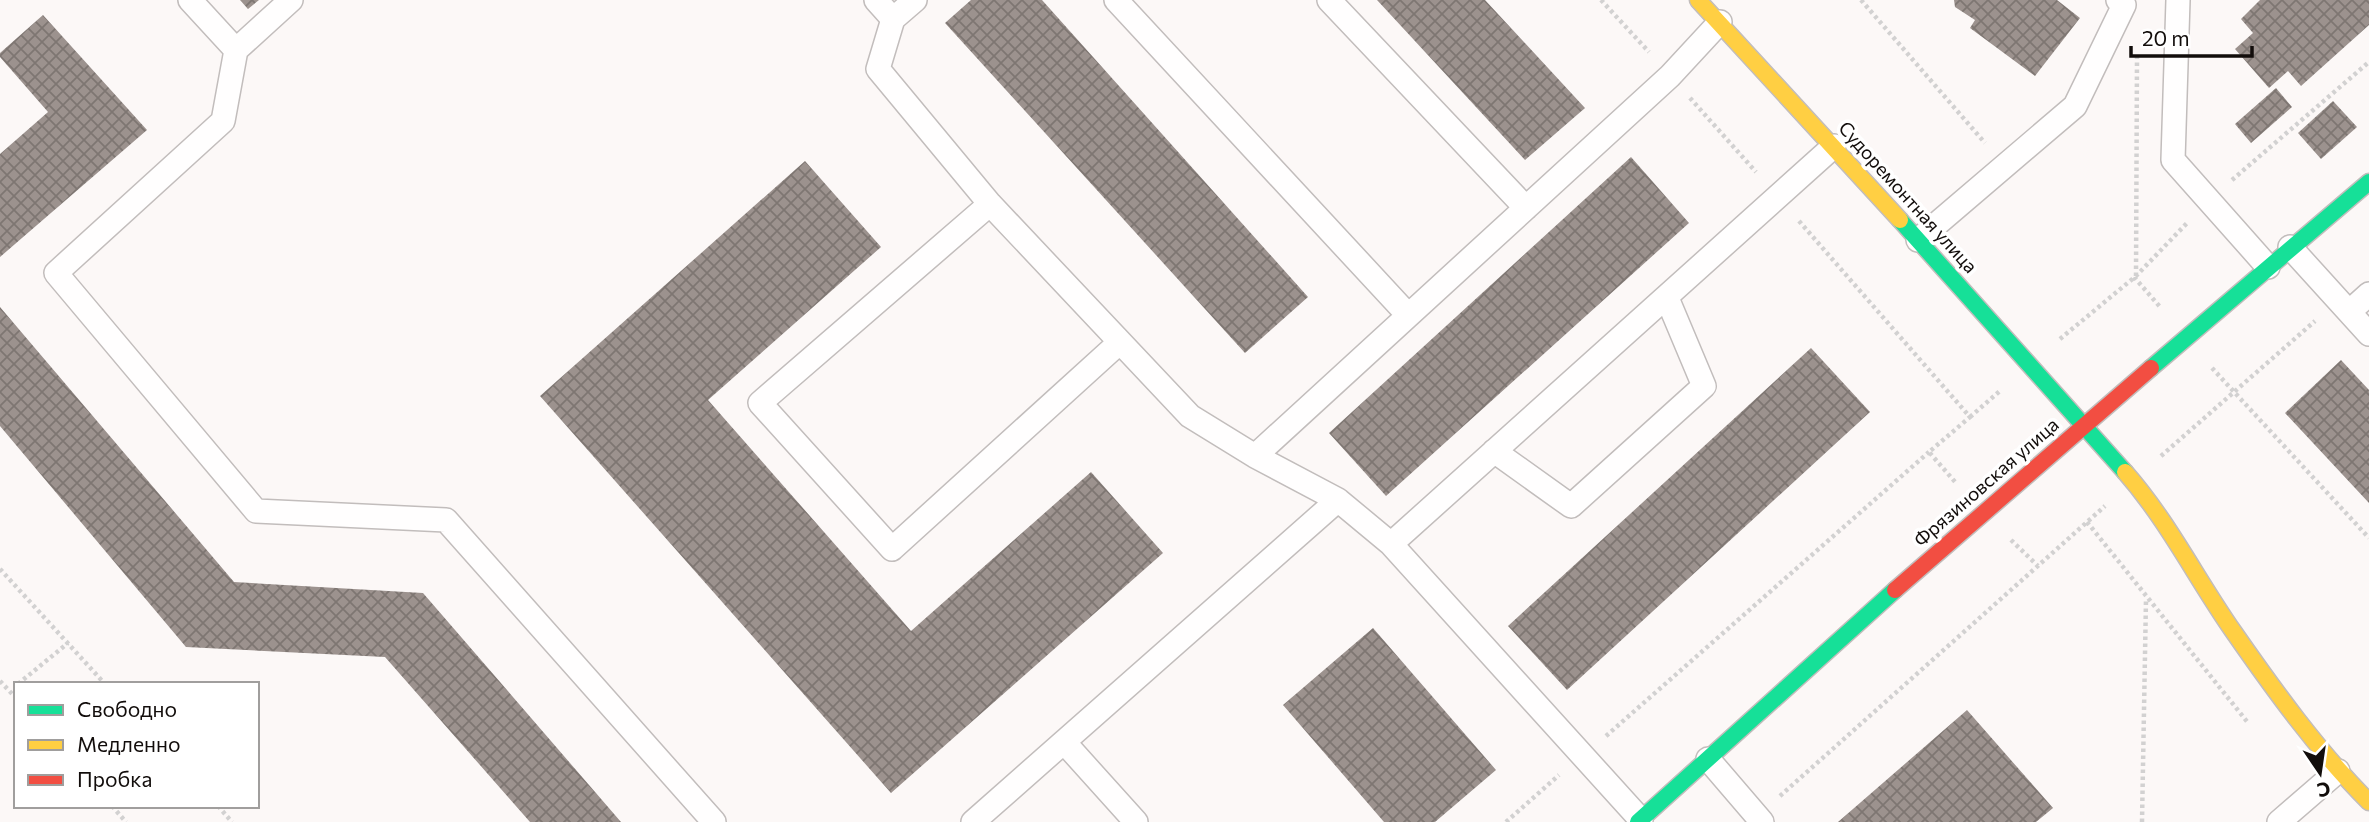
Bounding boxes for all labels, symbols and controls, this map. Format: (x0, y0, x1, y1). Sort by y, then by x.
scale bar (2131, 14, 2252, 58)
text: 20 m (2142, 25, 2190, 50)
street label: Судоремонтная улица (1834, 116, 1983, 277)
street label: Фрязиновская улица (1908, 412, 2063, 551)
legend (14, 682, 259, 808)
text: Свободно (77, 696, 177, 721)
text: Медленно (77, 731, 181, 756)
north arrow (2285, 738, 2355, 808)
text: Пробка (77, 766, 152, 791)
text: С (2315, 777, 2333, 803)

